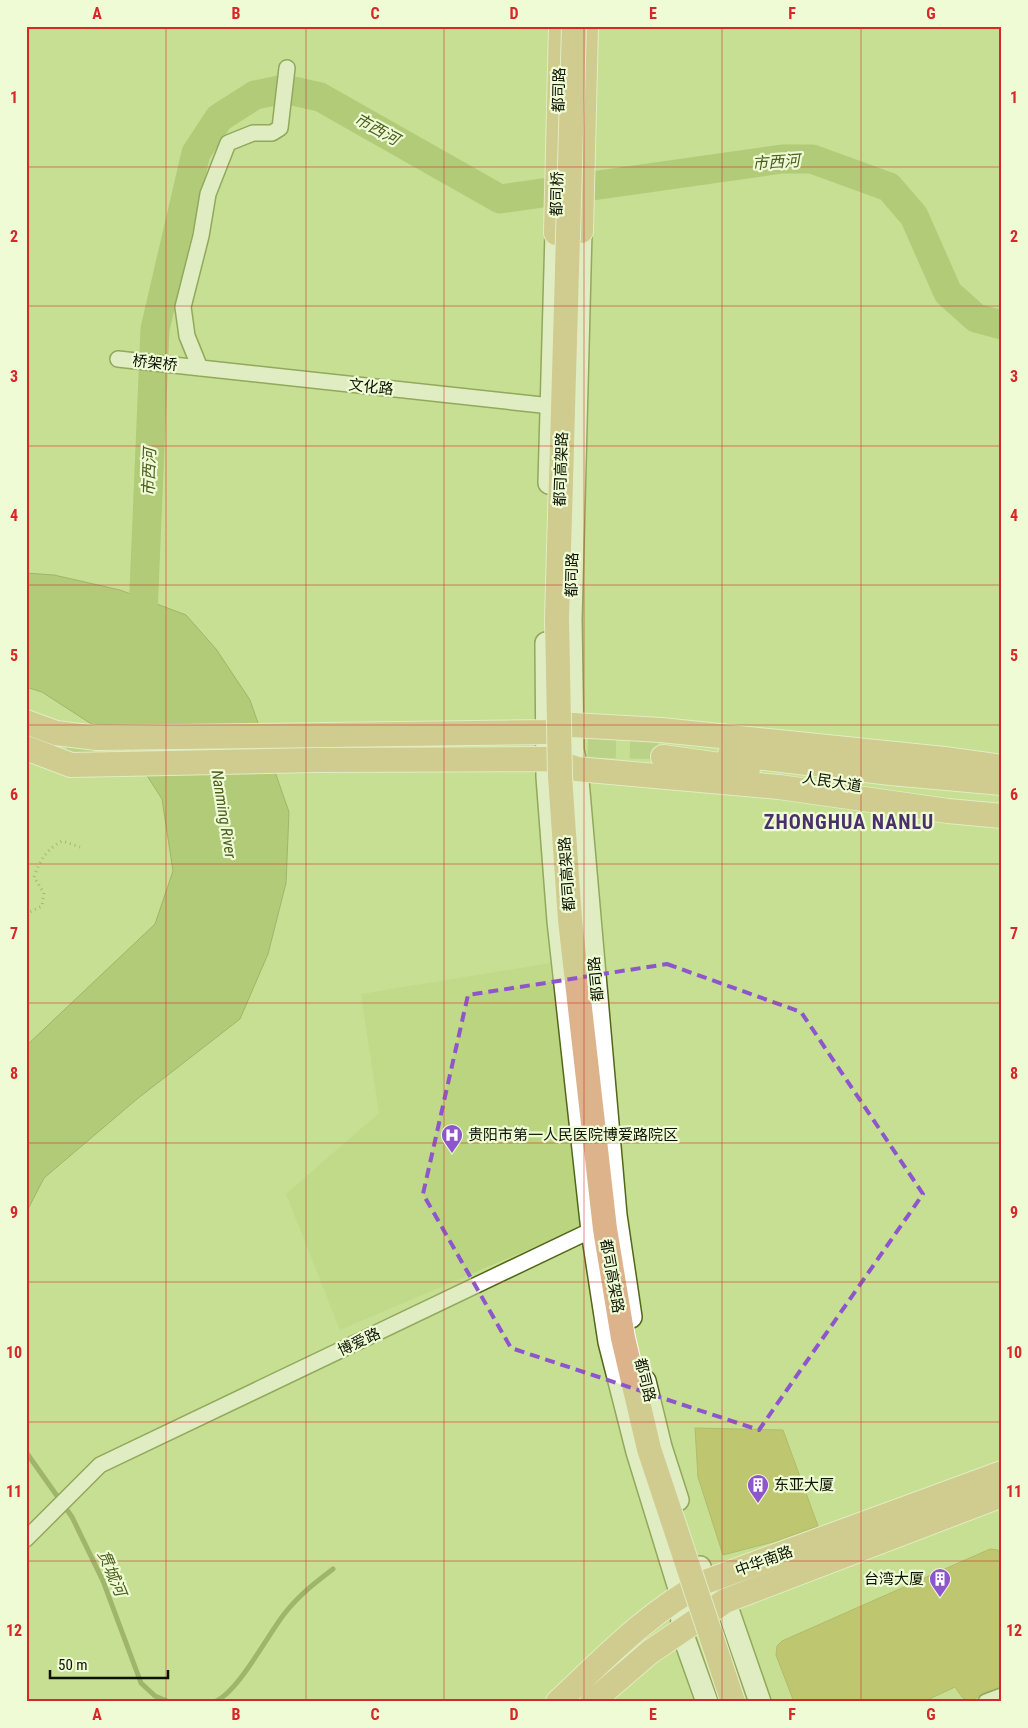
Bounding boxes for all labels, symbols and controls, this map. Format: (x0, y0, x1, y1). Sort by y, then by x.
text: A (92, 4, 102, 23)
text: B (232, 4, 241, 23)
text: C (370, 4, 380, 23)
text: D (509, 4, 519, 23)
text: E (649, 4, 657, 23)
text: F (788, 4, 796, 23)
text: G (926, 4, 936, 23)
street label: 都司路 (550, 67, 568, 113)
text: 1 (10, 88, 18, 107)
text: 1 (1010, 88, 1018, 107)
water label: 市西河 (351, 109, 405, 150)
water label: 市西河 (751, 151, 804, 173)
street label: 都司桥 (548, 171, 566, 217)
text: 2 (10, 227, 18, 246)
text: 2 (1010, 227, 1018, 246)
street label: 桥架桥 (132, 352, 178, 374)
text: 3 (10, 367, 18, 386)
text: 3 (1010, 367, 1018, 386)
street label: 文化路 (348, 376, 394, 398)
street label: 都司高架路 (551, 431, 571, 507)
water label: 市西河 (139, 445, 159, 496)
text: 4 (10, 506, 18, 525)
text: 4 (1010, 506, 1018, 525)
street label: 都司路 (563, 552, 581, 598)
text: 5 (10, 646, 18, 665)
text: 5 (1010, 646, 1018, 665)
street label: 人民大道 (801, 768, 863, 796)
water label: Nanming River (208, 769, 241, 861)
text: 6 (10, 785, 18, 804)
text: 6 (1010, 785, 1018, 804)
district label: ZHONGHUA NANLU (764, 810, 934, 834)
street label: 都司高架路 (555, 836, 579, 912)
text: 7 (10, 924, 18, 943)
text: 7 (1010, 924, 1018, 943)
street label: 都司路 (585, 956, 607, 1002)
text: 8 (10, 1064, 18, 1083)
text: 8 (1010, 1064, 1018, 1083)
hospital icon: 贵阳市第一人民医院博爱路院区 (440, 1123, 464, 1154)
place label: 贵阳市第一人民医院博爱路院区 (468, 1126, 678, 1144)
text: 9 (10, 1203, 18, 1222)
text: 9 (1010, 1203, 1018, 1222)
street label: 都司高架路 (597, 1237, 627, 1315)
street label: 博爱路 (335, 1324, 383, 1360)
text: 10 (6, 1343, 22, 1362)
text: 10 (1006, 1343, 1022, 1362)
street label: 都司路 (631, 1356, 659, 1404)
building icon: 东亚大厦 (746, 1473, 770, 1504)
place label: 东亚大厦 (774, 1476, 834, 1494)
text: 11 (6, 1482, 22, 1501)
text: 11 (1006, 1482, 1022, 1501)
street label: 中华南路 (733, 1542, 795, 1580)
water label: 贯城河 (94, 1547, 131, 1602)
building icon: 台湾大厦 (928, 1567, 952, 1598)
place label: 台湾大厦 (864, 1570, 924, 1588)
text: 12 (6, 1621, 22, 1640)
text: 12 (1006, 1621, 1022, 1640)
scale bar (50, 1648, 168, 1680)
text: 50 m (58, 1656, 88, 1674)
text: A (92, 1705, 102, 1724)
text: B (232, 1705, 241, 1724)
text: C (370, 1705, 380, 1724)
text: D (509, 1705, 519, 1724)
text: E (649, 1705, 657, 1724)
text: F (788, 1705, 796, 1724)
text: G (926, 1705, 936, 1724)

